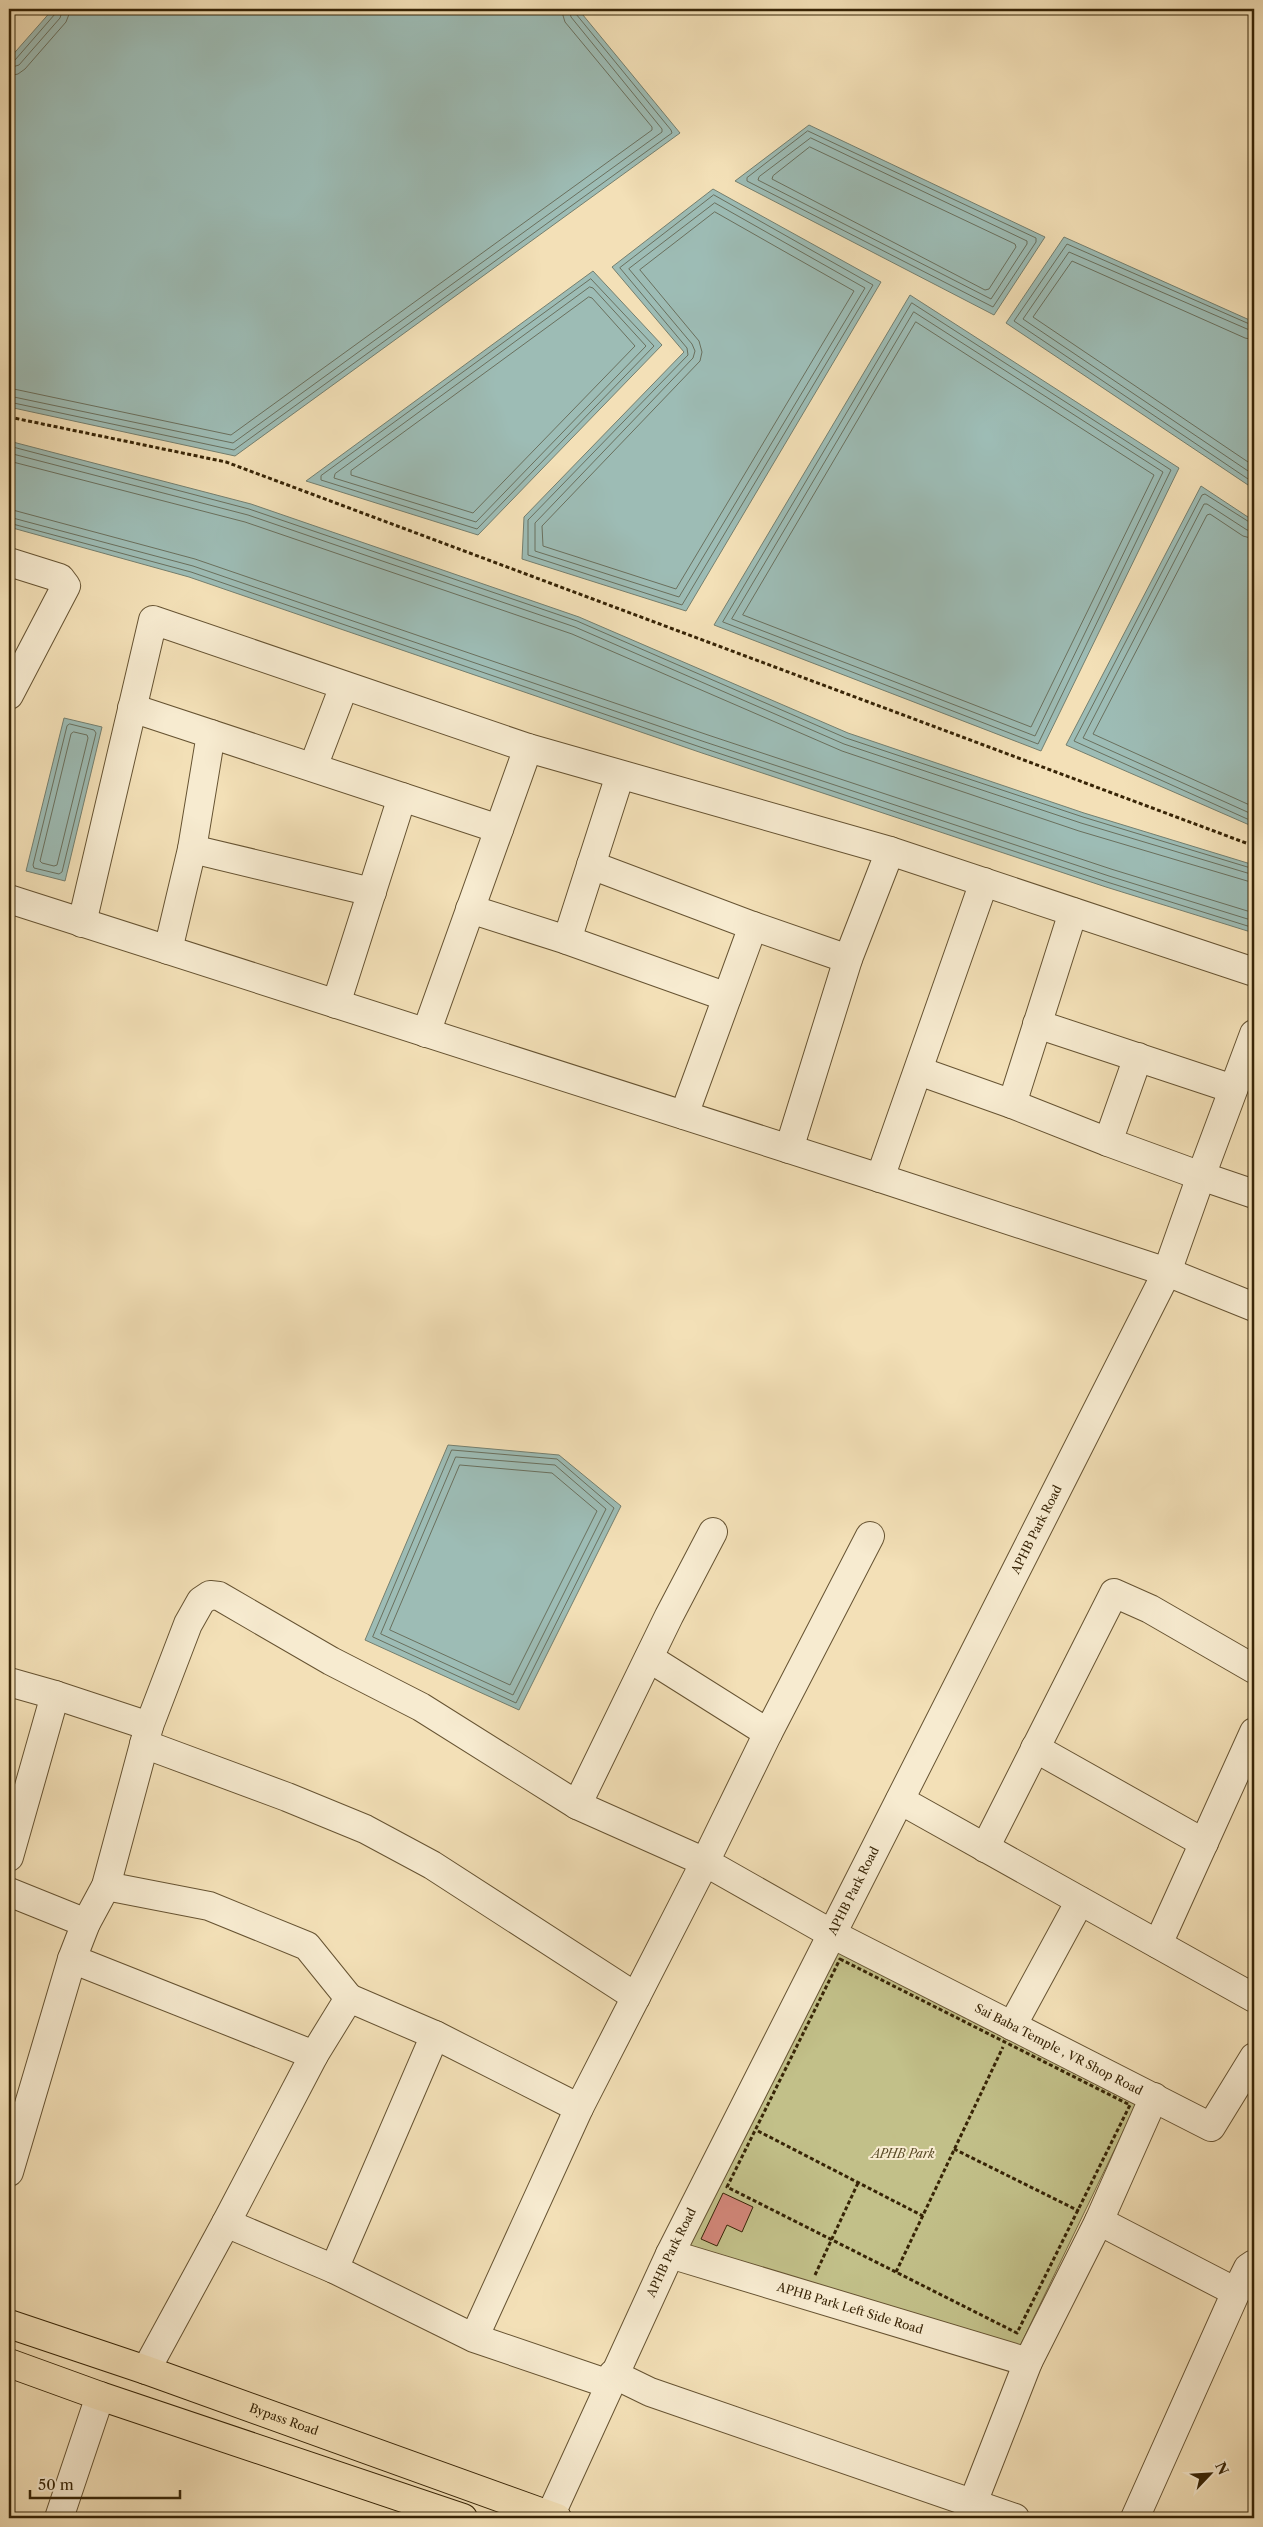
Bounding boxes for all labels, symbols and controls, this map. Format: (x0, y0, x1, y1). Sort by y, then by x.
street label: APHB Park Road (1007, 1482, 1065, 1577)
street label: APHB Park Road (824, 1843, 882, 1939)
street label: Sai Baba Temple , VR Shop Road (972, 2000, 1146, 2098)
park label: APHB Park (870, 2146, 935, 2161)
street label: APHB Park Road (643, 2205, 699, 2300)
street label: APHB Park Left Side Road (774, 2278, 926, 2337)
street label: Bypass Road (248, 2400, 321, 2439)
north arrow (1186, 2450, 1236, 2500)
text: N (1211, 2459, 1233, 2478)
scale bar (30, 2467, 180, 2499)
text: 50 m (38, 2475, 74, 2494)

